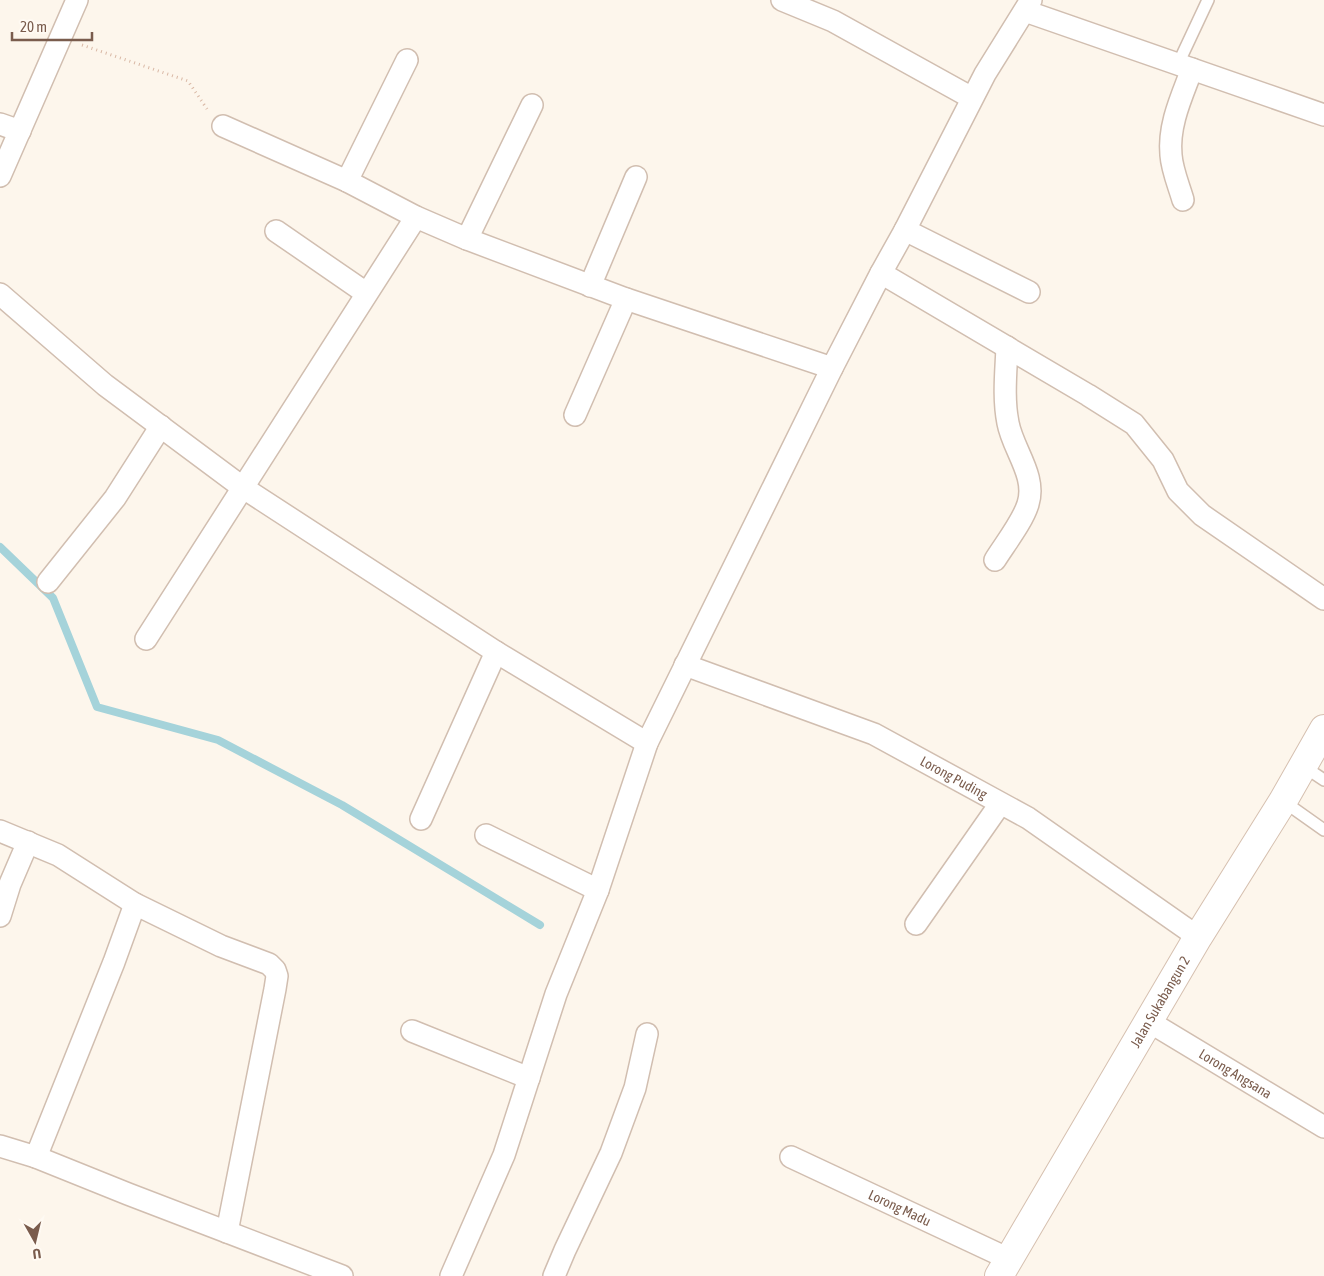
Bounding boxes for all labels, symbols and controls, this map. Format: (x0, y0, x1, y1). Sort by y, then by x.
scale bar (12, 10, 92, 42)
text: 20 m (20, 18, 47, 35)
street label: Lorong Puding (917, 753, 990, 802)
street label: Jalan Sukabangun 2 (1127, 953, 1193, 1050)
street label: Lorong Angsana (1196, 1046, 1275, 1102)
street label: Lorong Madu (866, 1186, 933, 1229)
north arrow (10, 1216, 60, 1266)
text: U (32, 1245, 42, 1262)

